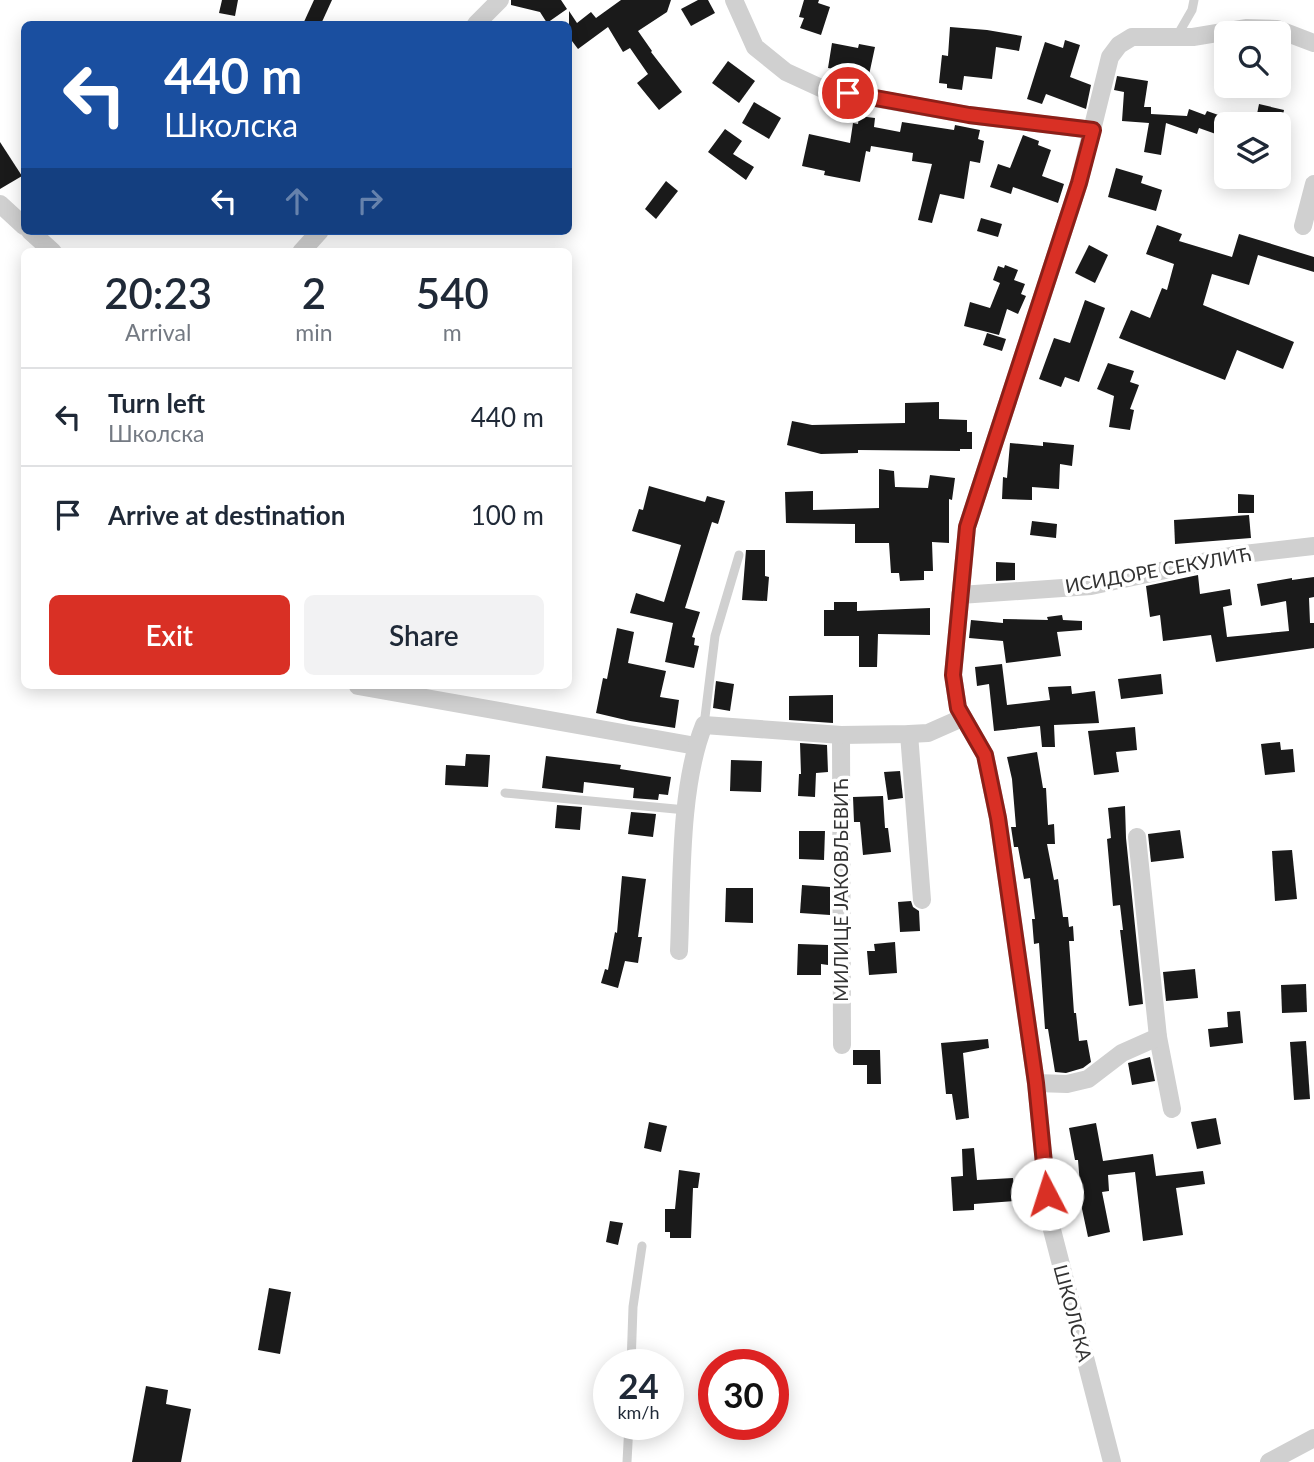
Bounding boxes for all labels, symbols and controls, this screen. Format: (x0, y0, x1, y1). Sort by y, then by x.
map controls (1214, 21, 1291, 189)
button: search (1214, 21, 1291, 98)
text: 440 m (164, 46, 302, 104)
icon: left (49, 49, 140, 140)
pin (818, 63, 878, 123)
icon: arrive (829, 74, 867, 112)
text: Школска (164, 105, 298, 144)
button: layers (1214, 112, 1291, 189)
icon: left (205, 182, 243, 220)
icon: ahead (278, 182, 316, 220)
icon: right (351, 182, 389, 220)
text: 20:23 (104, 268, 212, 318)
text: 2 (302, 268, 326, 318)
text: 540 (416, 268, 489, 318)
text: Arrival (125, 318, 191, 346)
text: min (295, 318, 333, 346)
text: m (443, 318, 462, 346)
text: Turn left (108, 387, 205, 419)
icon: left (49, 398, 87, 436)
text: 440 m (471, 401, 544, 433)
text: Школска (108, 419, 205, 447)
icon: arrive (49, 496, 87, 534)
text: Arrive at destination (108, 499, 345, 531)
text: 100 m (471, 499, 544, 531)
street label: ИСИДОРЕ СЕКУЛИЋ (1063, 542, 1253, 597)
button: Exit (49, 595, 290, 675)
button: Share (304, 595, 544, 675)
street label: МИЛИЦЕ ЈАКОВЉЕВИЋ (829, 778, 852, 1002)
position arrow (1010, 1157, 1084, 1231)
street label: ШКОЛСКА (1050, 1262, 1098, 1364)
speed limit sign: 30 (698, 1349, 789, 1440)
text: 24 (618, 1364, 659, 1406)
text: km/h (617, 1401, 660, 1423)

